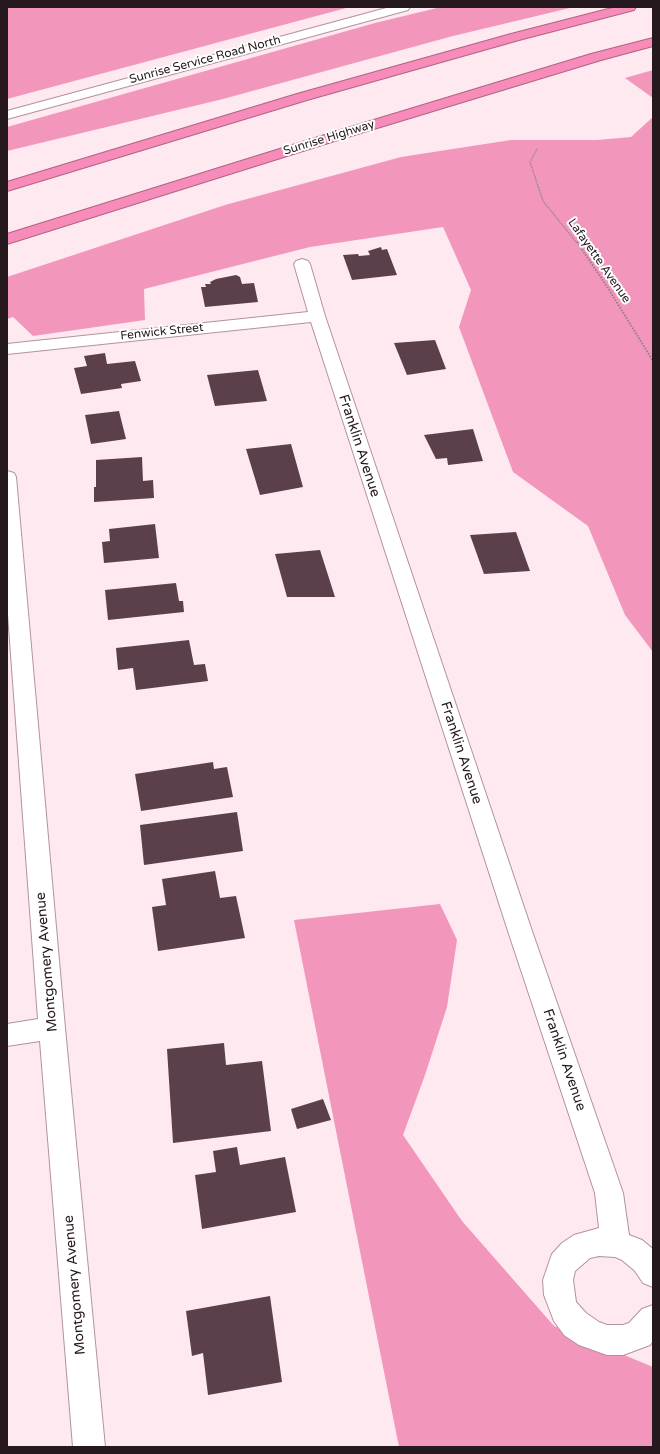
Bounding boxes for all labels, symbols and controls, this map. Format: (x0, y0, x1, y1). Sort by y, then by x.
street label: Sunrise Service Road North (128, 33, 282, 87)
street label: Sunrise Highway (282, 117, 376, 159)
street label: Lafayette Avenue (565, 216, 633, 306)
street label: Fenwick Street (120, 320, 204, 344)
street label: Franklin Avenue (335, 393, 383, 499)
street label: Franklin Avenue (437, 700, 485, 806)
street label: Montgomery Avenue (33, 891, 61, 1033)
street label: Franklin Avenue (539, 1007, 589, 1113)
street label: Montgomery Avenue (61, 1214, 89, 1356)

